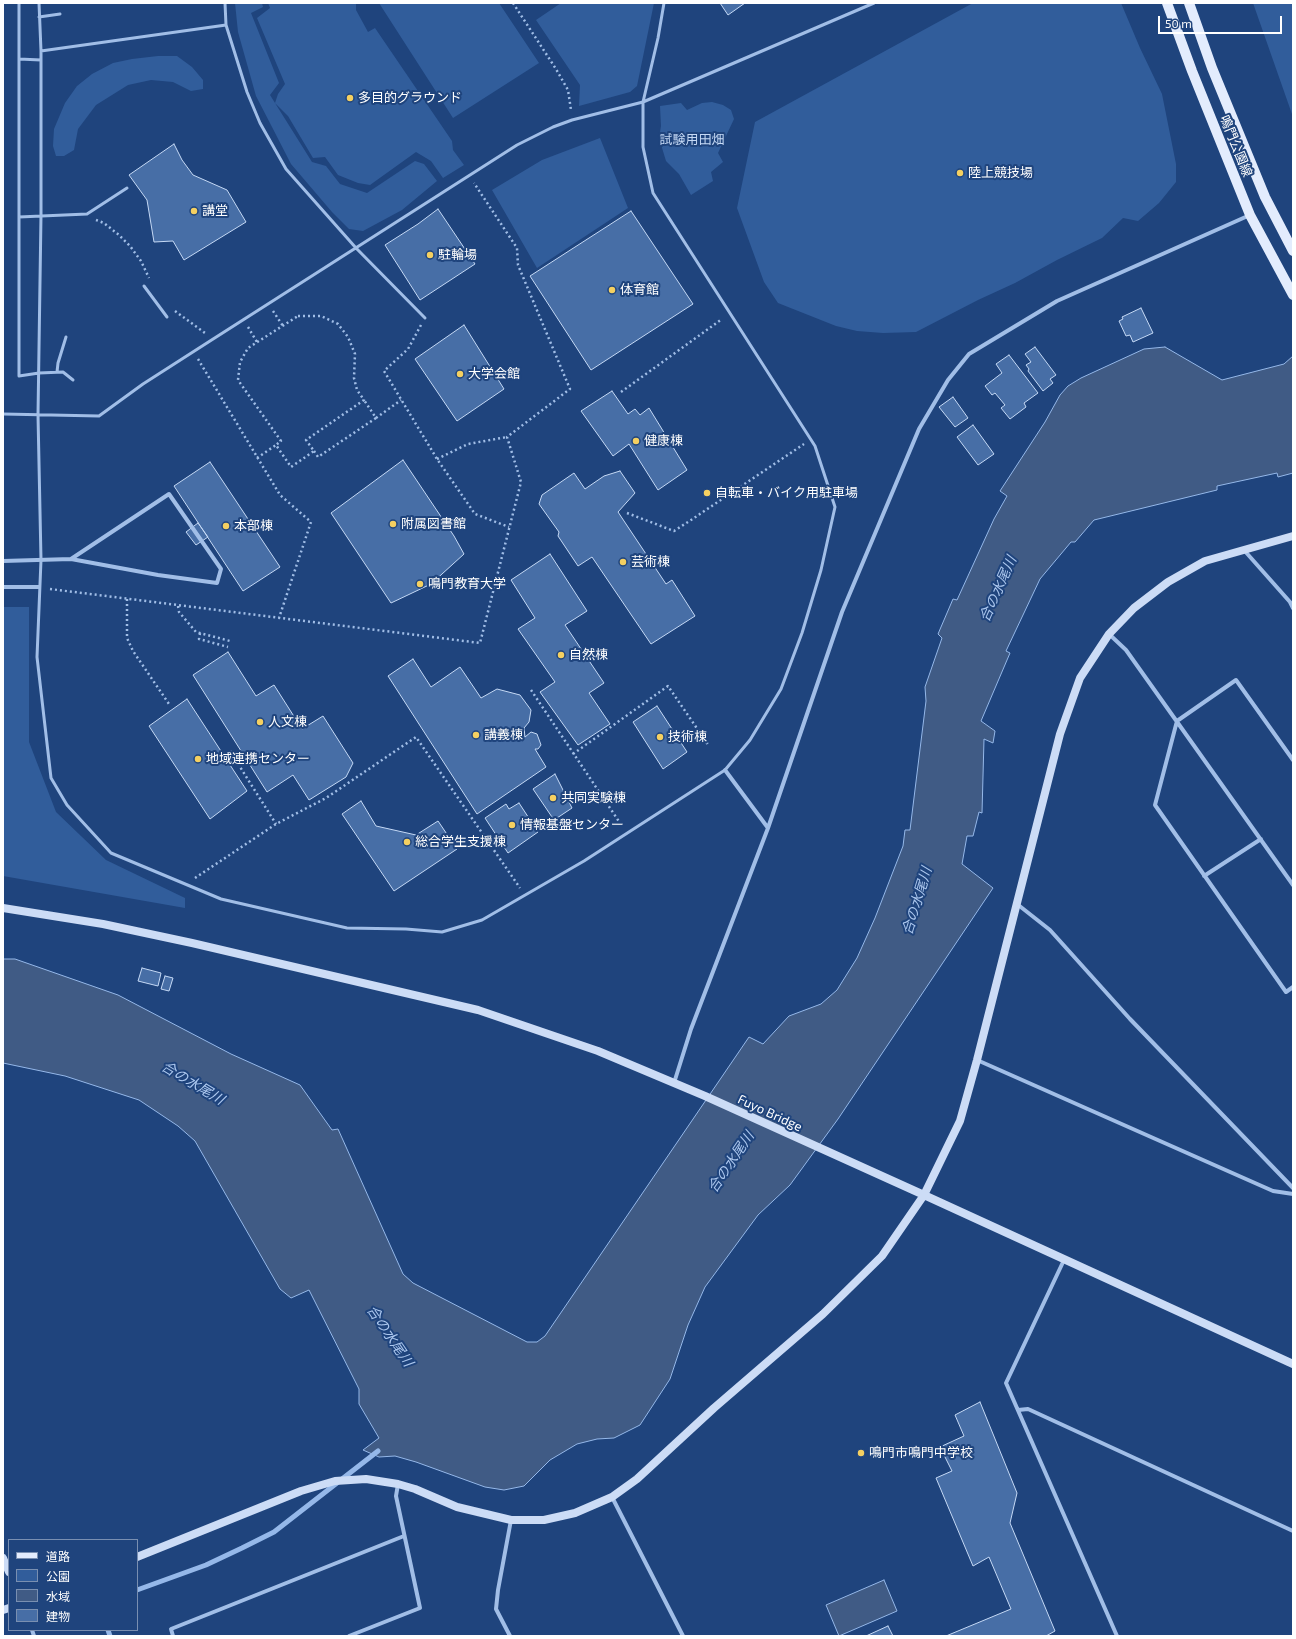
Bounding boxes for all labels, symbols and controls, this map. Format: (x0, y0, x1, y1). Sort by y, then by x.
scale bar (1160, 8, 1284, 34)
text: 50 m (1165, 16, 1192, 30)
place label: 多目的グラウンド (358, 90, 462, 106)
marker: 多目的グラウンド (345, 93, 355, 103)
street label: 鳴門公園線 (1217, 113, 1255, 179)
park label: 試験用田畑 (660, 132, 724, 148)
place label: 陸上競技場 (968, 165, 1033, 181)
marker: 陸上競技場 (955, 168, 965, 178)
place label: 講堂 (202, 203, 228, 219)
marker: 講堂 (189, 206, 199, 216)
place label: 駐輪場 (438, 247, 477, 263)
marker: 駐輪場 (425, 250, 435, 260)
place label: 体育館 (620, 282, 659, 298)
marker: 体育館 (607, 285, 617, 295)
place label: 大学会館 (468, 366, 520, 382)
marker: 大学会館 (455, 369, 465, 379)
place label: 健康棟 (644, 433, 683, 449)
marker: 健康棟 (631, 436, 641, 446)
place label: 自転車・バイク用駐車場 (715, 485, 858, 501)
marker: 自転車・バイク用駐車場 (702, 488, 712, 498)
place label: 附属図書館 (401, 516, 466, 532)
place label: 本部棟 (234, 518, 273, 534)
marker: 附属図書館 (388, 519, 398, 529)
marker: 本部棟 (221, 521, 231, 531)
place label: 芸術棟 (631, 554, 670, 570)
water label: 合の水尾川 (976, 554, 1020, 624)
marker: 芸術棟 (618, 557, 628, 567)
place label: 鳴門教育大学 (428, 576, 506, 592)
marker: 鳴門教育大学 (415, 579, 425, 589)
place label: 自然棟 (569, 647, 608, 663)
marker: 自然棟 (556, 650, 566, 660)
place label: 人文棟 (268, 714, 307, 730)
marker: 人文棟 (255, 717, 265, 727)
place label: 講義棟 (484, 727, 523, 743)
place label: 技術棟 (668, 729, 707, 745)
marker: 講義棟 (471, 730, 481, 740)
marker: 技術棟 (655, 732, 665, 742)
place label: 地域連携センター (206, 751, 310, 767)
marker: 地域連携センター (193, 754, 203, 764)
place label: 共同実験棟 (561, 790, 626, 806)
marker: 共同実験棟 (548, 793, 558, 803)
place label: 情報基盤センター (520, 817, 624, 833)
marker: 情報基盤センター (507, 820, 517, 830)
place label: 総合学生支援棟 (415, 834, 506, 850)
marker: 総合学生支援棟 (402, 837, 412, 847)
water label: 合の水尾川 (899, 865, 935, 937)
water label: 合の水尾川 (159, 1058, 227, 1108)
street label: Fuyo Bridge (735, 1091, 805, 1135)
water label: 合の水尾川 (704, 1128, 758, 1196)
water label: 合の水尾川 (363, 1302, 417, 1370)
place label: 鳴門市鳴門中学校 (869, 1445, 973, 1461)
marker: 鳴門市鳴門中学校 (856, 1448, 866, 1458)
legend (8, 1539, 138, 1631)
text: 道路 (46, 1549, 70, 1563)
text: 公園 (46, 1569, 70, 1583)
text: 水域 (46, 1589, 70, 1603)
text: 建物 (46, 1609, 70, 1623)

